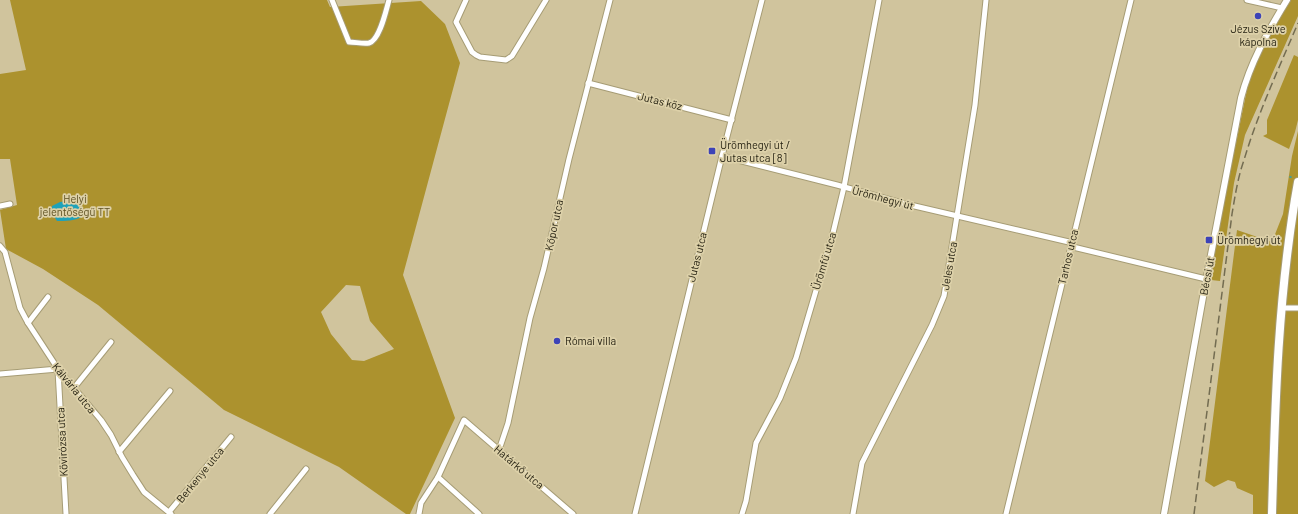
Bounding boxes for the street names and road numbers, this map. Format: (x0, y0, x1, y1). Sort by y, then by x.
street label: Jutas köz (636, 89, 684, 112)
street label: Ürömhegyi út (851, 182, 916, 212)
street label: Kőpor utca (542, 198, 565, 252)
street label: Tarhos utca (1055, 228, 1080, 286)
street label: Ürömfű utca (808, 230, 838, 291)
street label: Jutas utca (684, 231, 709, 283)
street label: Jeles utca (938, 241, 959, 291)
street label: Bécsi út (1196, 256, 1217, 296)
street label: Kálvária utca (50, 360, 99, 416)
street label: Kövirózsa utca (53, 407, 70, 477)
street label: Határkő utca (492, 442, 547, 491)
street label: Berkenye utca (173, 444, 226, 505)

